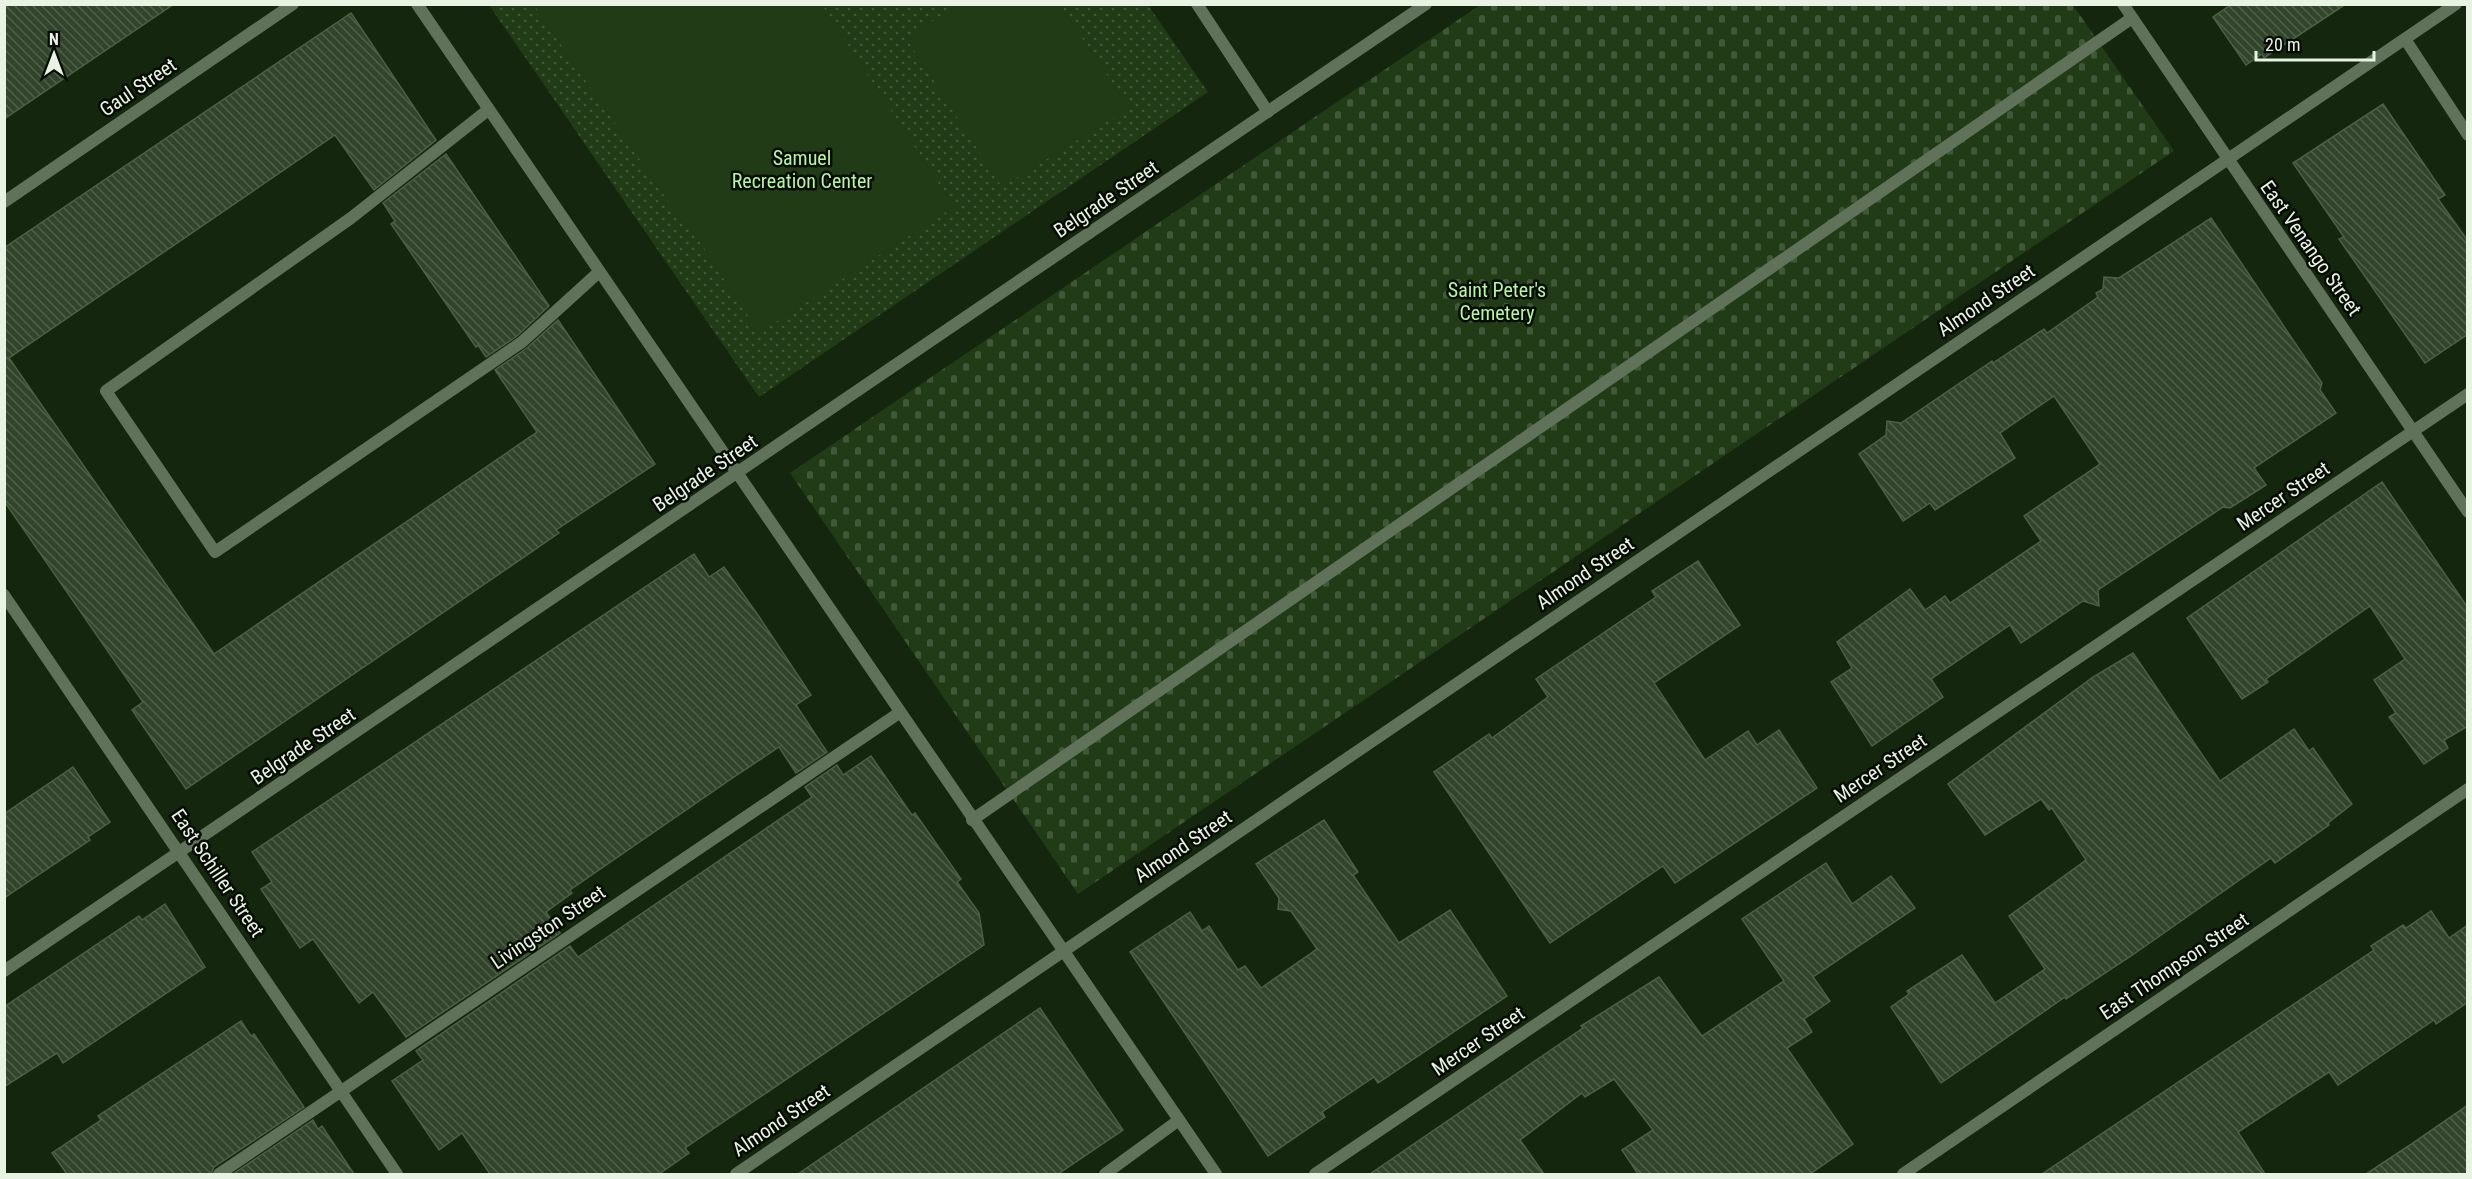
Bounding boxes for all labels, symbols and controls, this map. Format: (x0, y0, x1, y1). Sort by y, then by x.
north arrow (24, 24, 84, 84)
scale bar (2256, 24, 2374, 62)
text: N (49, 30, 59, 49)
text: 20 m (2265, 34, 2300, 55)
street label: Gaul Street (95, 53, 181, 121)
park label: Samuel Recreation Center (732, 146, 872, 193)
street label: Belgrade Street (1049, 155, 1163, 243)
street label: East Venango Street (2255, 176, 2367, 320)
street label: Almond Street (1933, 259, 2039, 341)
park label: Saint Peter's Cemetery (1448, 278, 1546, 325)
street label: Belgrade Street (648, 429, 762, 517)
street label: Mercer Street (2232, 456, 2334, 536)
street label: Almond Street (1532, 532, 1638, 614)
street label: Belgrade Street (246, 702, 360, 790)
street label: Mercer Street (1829, 728, 1931, 808)
street label: East Schiller Street (166, 804, 270, 942)
street label: Almond Street (1130, 805, 1236, 887)
street label: Livingston Street (486, 880, 610, 974)
street label: East Thompson Street (2095, 907, 2253, 1025)
street label: Mercer Street (1427, 1001, 1529, 1081)
street label: Almond Street (728, 1079, 834, 1161)

